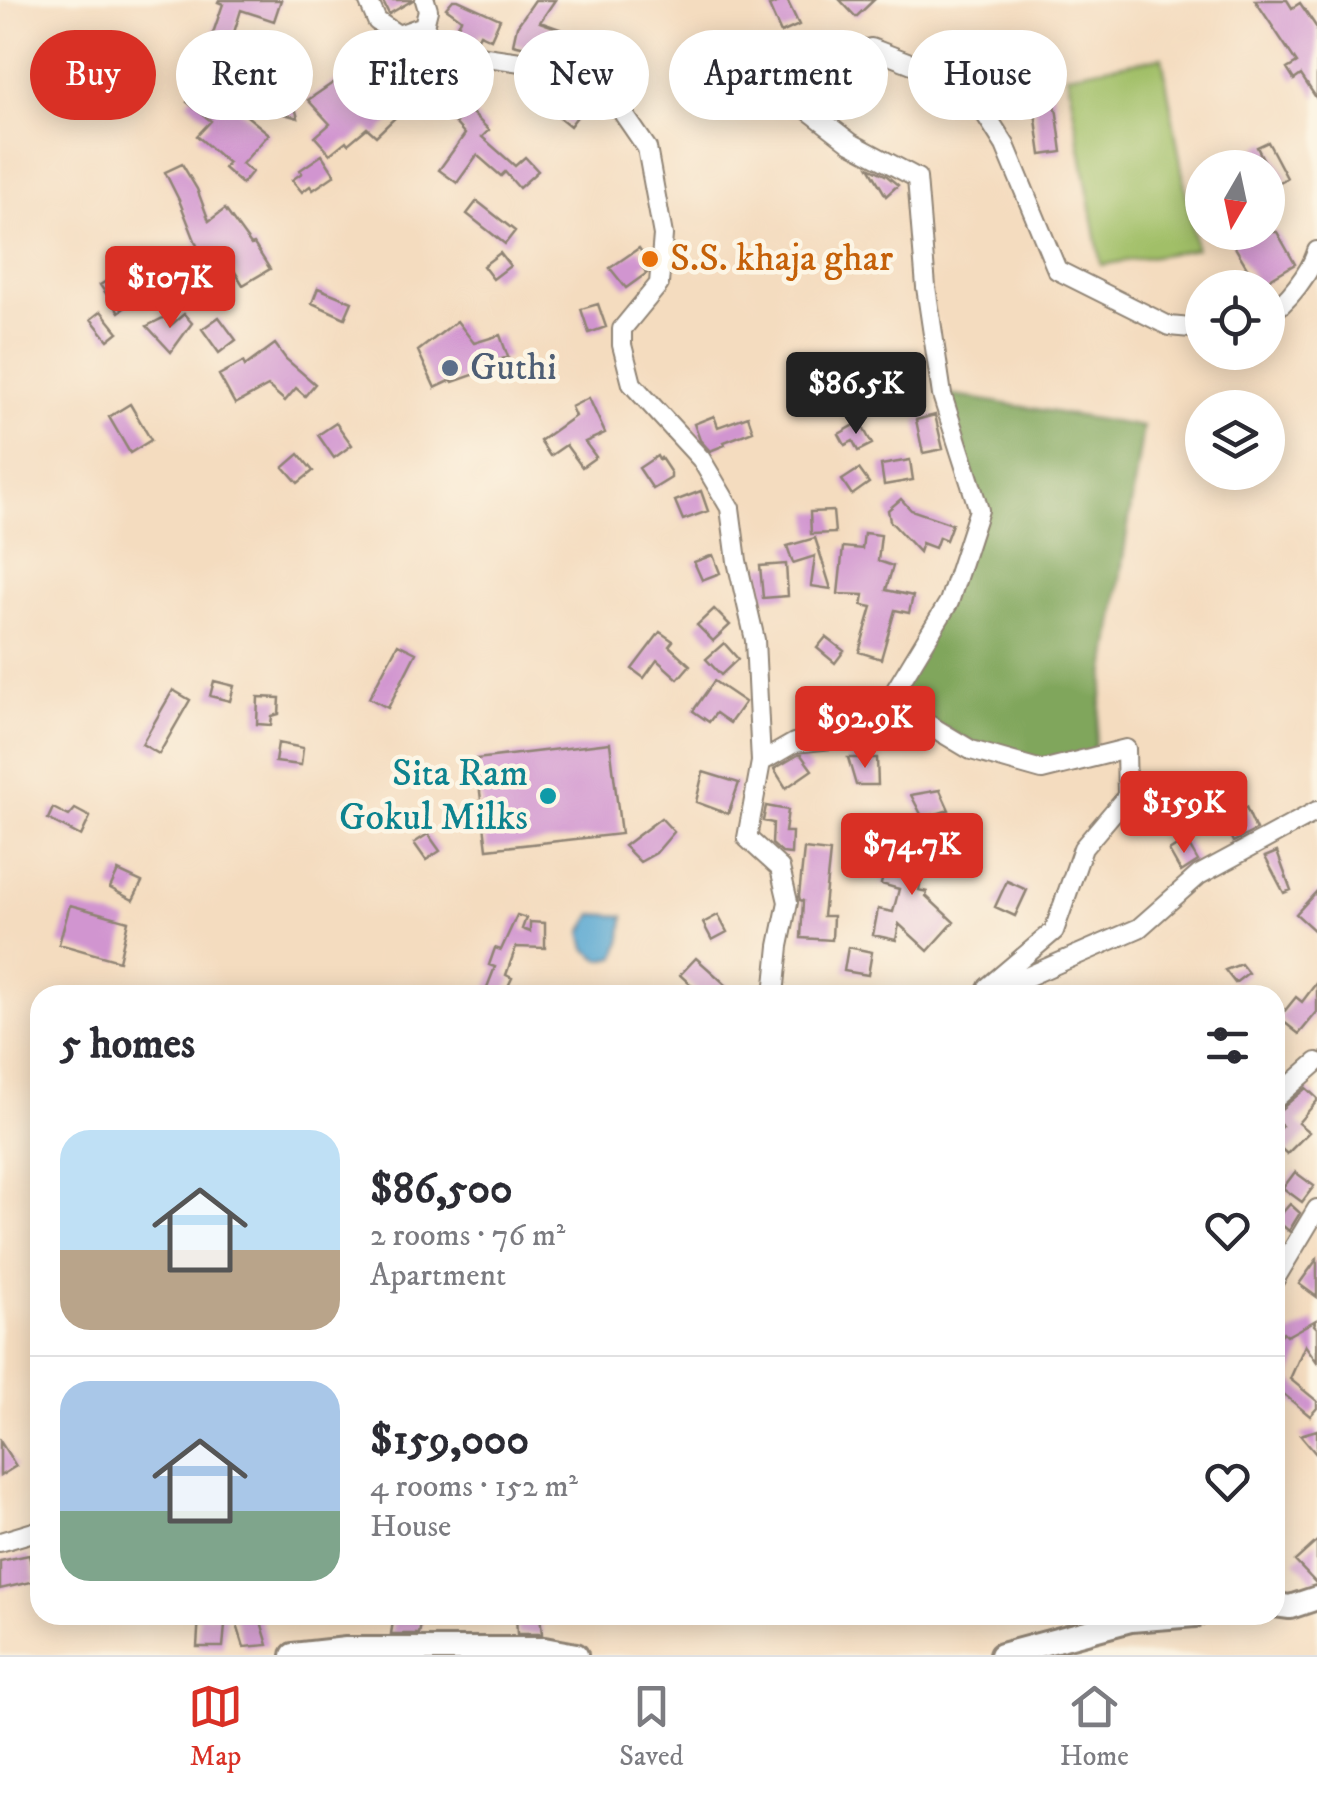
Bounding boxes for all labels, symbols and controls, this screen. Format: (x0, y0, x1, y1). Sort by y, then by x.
chip: Buy (30, 30, 156, 120)
chip: Rent (176, 30, 313, 120)
chip: Filters (333, 30, 494, 120)
chip: New (514, 30, 649, 120)
chip: Apartment (669, 30, 888, 120)
chip: House (908, 30, 1067, 120)
north arrow (1185, 150, 1285, 250)
map controls (1185, 150, 1285, 490)
place label: S.S. khaja ghar (670, 235, 893, 283)
pin: $107K (100, 246, 240, 331)
marker: S.S. khaja ghar (639, 248, 661, 270)
text: $107K (127, 258, 213, 298)
button: locate (1185, 270, 1285, 370)
place label: Guthi (470, 344, 557, 392)
pin: $86.5K (775, 352, 937, 437)
marker: Guthi (439, 357, 461, 379)
text: $86.5K (808, 364, 904, 404)
button: layers (1185, 390, 1285, 490)
pin: $92.9K (784, 686, 946, 771)
text: $92.9K (817, 698, 913, 738)
place label: Sita Ram Gokul Milks (339, 750, 528, 842)
pin: $159K (1114, 771, 1254, 856)
text: $159K (1142, 783, 1226, 823)
marker: Sita Ram Gokul Milks (537, 785, 559, 807)
pin: $74.7K (831, 813, 993, 898)
text: $74.7K (863, 825, 961, 865)
icon: filters (1200, 1018, 1255, 1073)
text: 5 homes (60, 1019, 195, 1071)
text: $86,500 (370, 1164, 513, 1216)
icon: home (140, 1170, 260, 1290)
icon: heart (1200, 1203, 1255, 1258)
text: 2 rooms · 76 m² (370, 1216, 565, 1256)
text: Apartment (370, 1256, 506, 1296)
text: $159,000 (370, 1415, 529, 1467)
icon: home (140, 1421, 260, 1541)
icon: heart (1200, 1454, 1255, 1509)
text: 4 rooms · 152 m² (370, 1467, 578, 1507)
text: House (370, 1507, 451, 1547)
tab: Map (188, 1679, 243, 1774)
tab: Saved (619, 1679, 684, 1774)
tab: Home (1060, 1679, 1129, 1774)

